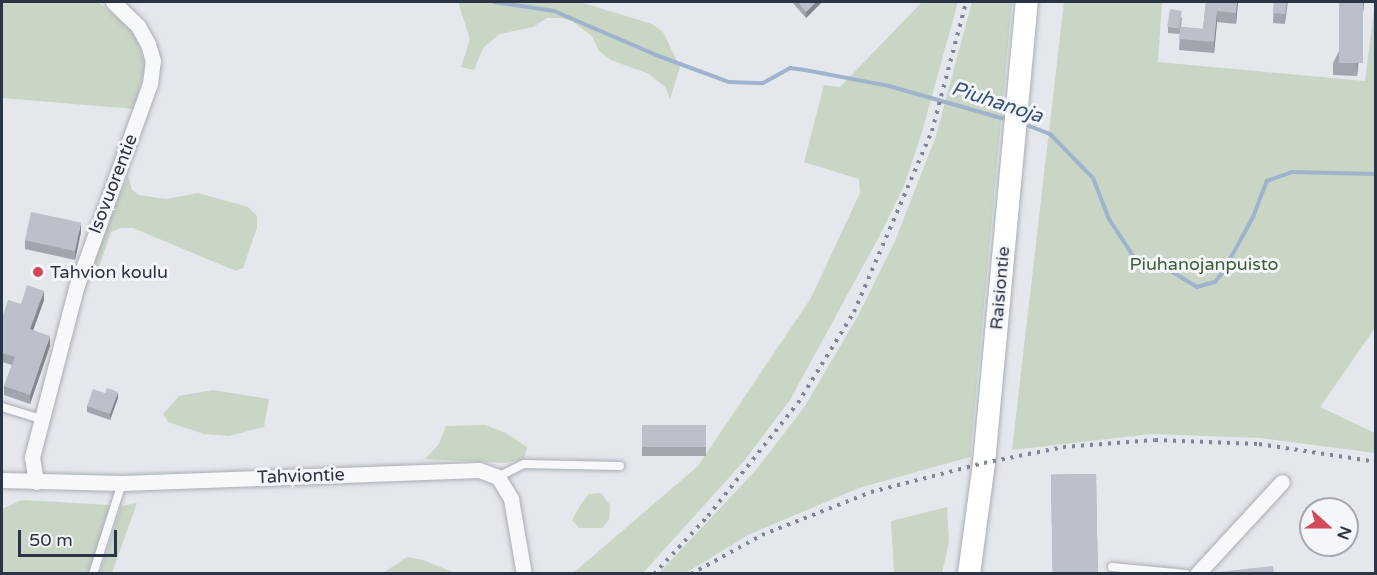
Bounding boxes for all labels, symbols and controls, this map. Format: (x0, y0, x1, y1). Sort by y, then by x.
water label: Piuhanoja (948, 77, 1046, 129)
street label: Isovuorentie (84, 131, 142, 237)
street label: Raisiontie (986, 245, 1014, 331)
park label: Piuhanojanpuisto (1129, 253, 1279, 275)
place label: Tahvion koulu (50, 261, 168, 283)
marker: Tahvion koulu (31, 265, 45, 279)
street label: Tahviontie (257, 464, 345, 488)
north arrow (1299, 497, 1359, 557)
scale bar (21, 518, 120, 556)
text: N (1332, 523, 1356, 542)
text: 50 m (29, 529, 73, 551)

